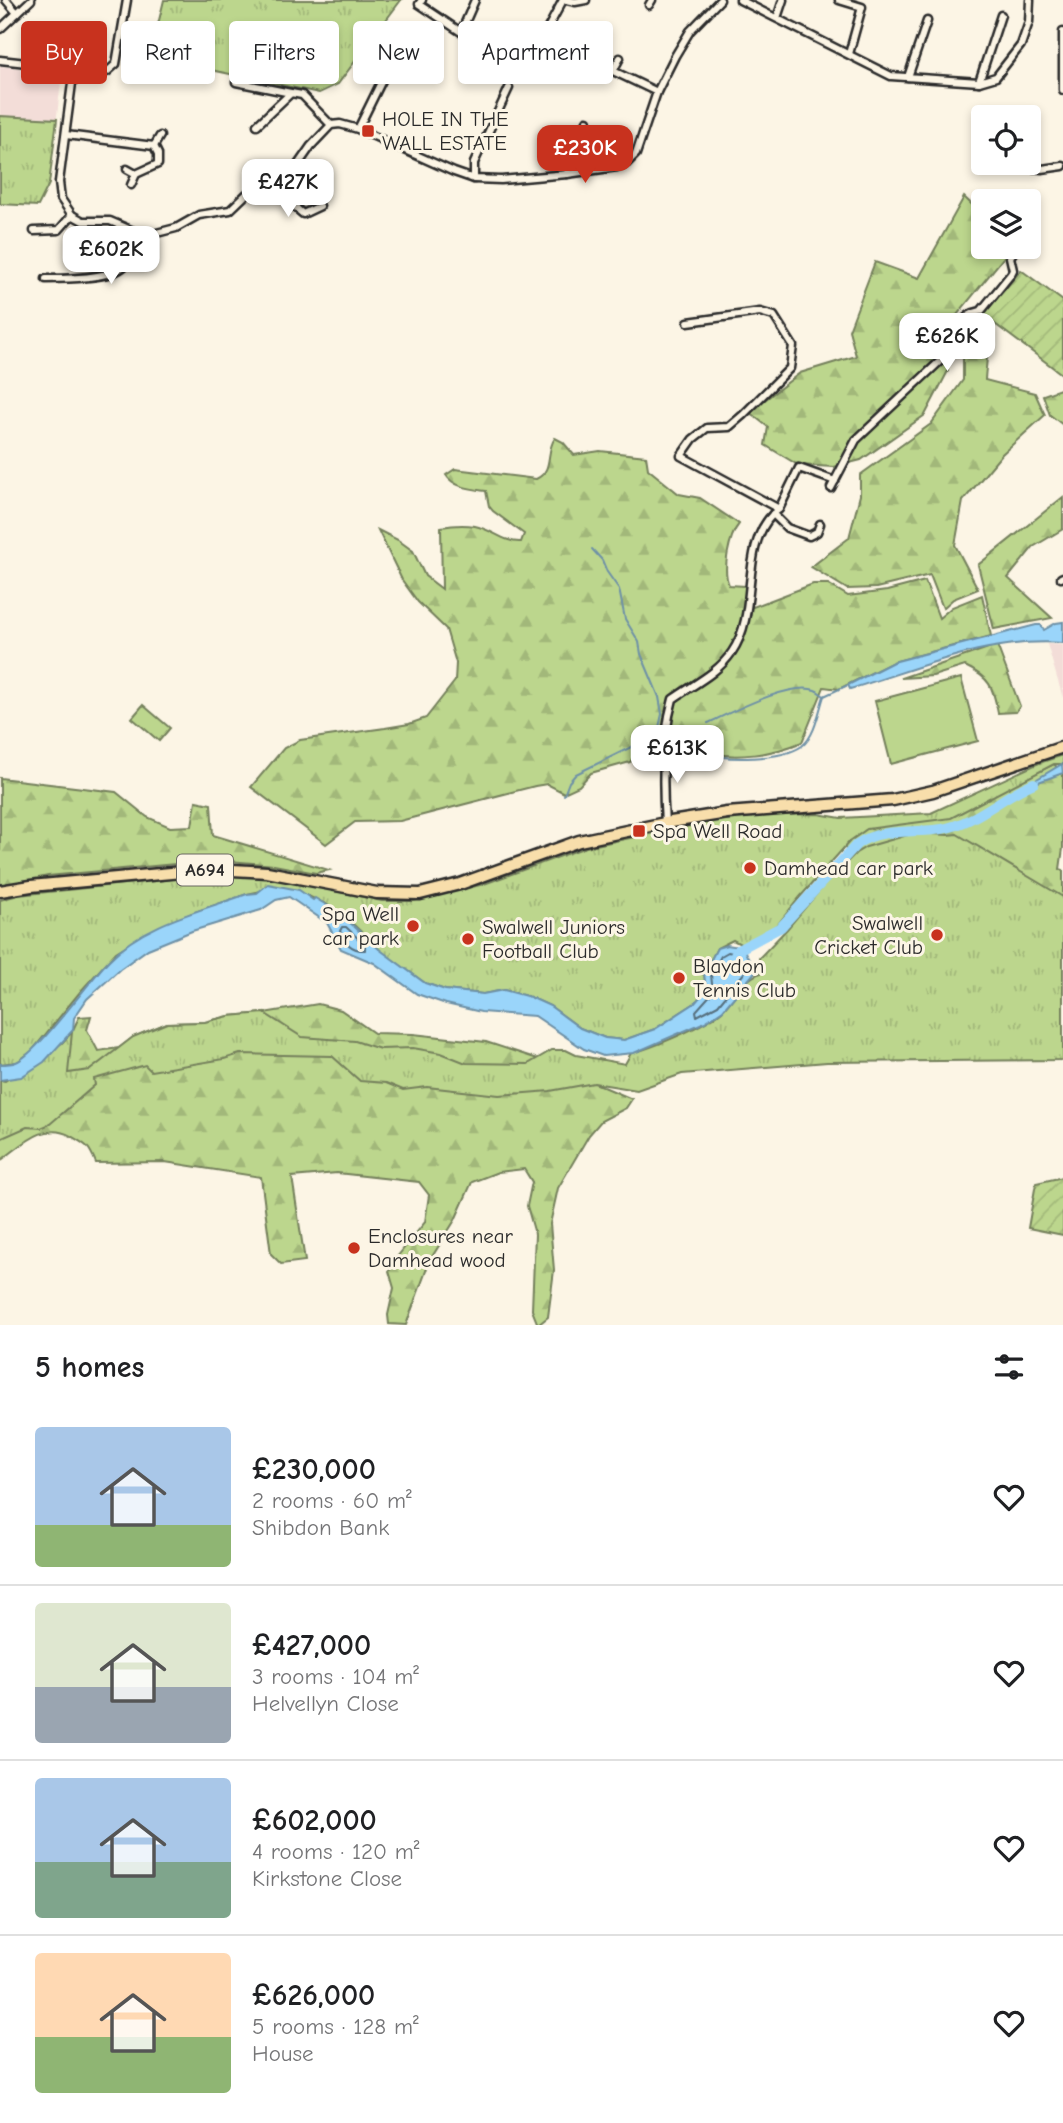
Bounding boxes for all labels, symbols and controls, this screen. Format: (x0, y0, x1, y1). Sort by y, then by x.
chip: Buy (21, 21, 107, 84)
chip: Rent (121, 21, 215, 84)
chip: Filters (229, 21, 339, 84)
chip: New (353, 21, 444, 84)
chip: Apartment (458, 21, 613, 84)
map controls (971, 105, 1041, 259)
button: locate (971, 105, 1041, 175)
place label: HOLE IN THE WALL ESTATE (382, 107, 509, 155)
marker: HOLE IN THE WALL ESTATE (360, 123, 376, 139)
pin: £230K (536, 125, 634, 185)
text: £230K (553, 134, 617, 161)
pin: £427K (239, 160, 337, 219)
text: £427K (258, 168, 318, 195)
button: layers (971, 189, 1041, 259)
pin: £602K (62, 226, 160, 286)
text: £602K (79, 235, 143, 262)
pin: £626K (898, 314, 996, 373)
text: £626K (915, 322, 979, 349)
pin: £613K (628, 726, 726, 785)
text: £613K (647, 734, 707, 761)
place label: Spa Well Road (653, 819, 782, 843)
marker: Spa Well Road (631, 823, 647, 839)
road number: A694 (177, 855, 233, 886)
place label: Damhead car park (764, 856, 933, 880)
marker: Damhead car park (742, 860, 758, 876)
place label: Spa Well car park (322, 902, 399, 950)
place label: Swalwell Cricket Club (814, 911, 923, 959)
place label: Swalwell Juniors Football Club (482, 915, 625, 963)
marker: Spa Well car park (405, 918, 421, 934)
marker: Swalwell Cricket Club (929, 927, 945, 943)
marker: Swalwell Juniors Football Club (460, 931, 476, 947)
place label: Blaydon Tennis Club (693, 954, 796, 1002)
marker: Blaydon Tennis Club (671, 970, 687, 986)
place label: Enclosures near Damhead wood (368, 1224, 514, 1272)
marker: Enclosures near Damhead wood (346, 1240, 362, 1256)
icon: filters (990, 1348, 1028, 1386)
text: 5 homes (35, 1350, 144, 1385)
text: £230,000 (252, 1452, 376, 1487)
icon: home (91, 1455, 175, 1539)
icon: heart (990, 1478, 1028, 1516)
text: 2 rooms · 60 m² (252, 1487, 412, 1514)
text: Shibdon Bank (252, 1514, 389, 1541)
text: £427,000 (252, 1628, 371, 1663)
icon: home (91, 1631, 175, 1715)
icon: heart (990, 1654, 1028, 1692)
text: 3 rooms · 104 m² (252, 1663, 419, 1690)
text: Helvellyn Close (252, 1690, 399, 1717)
text: £602,000 (252, 1803, 377, 1838)
icon: home (91, 1806, 175, 1890)
icon: heart (990, 1829, 1028, 1867)
text: 4 rooms · 120 m² (252, 1838, 419, 1865)
text: Kirkstone Close (252, 1865, 402, 1892)
text: £626,000 (252, 1978, 375, 2013)
icon: home (91, 1981, 175, 2065)
icon: heart (990, 2004, 1028, 2042)
text: 5 rooms · 128 m² (252, 2013, 419, 2040)
text: House (252, 2040, 314, 2067)

